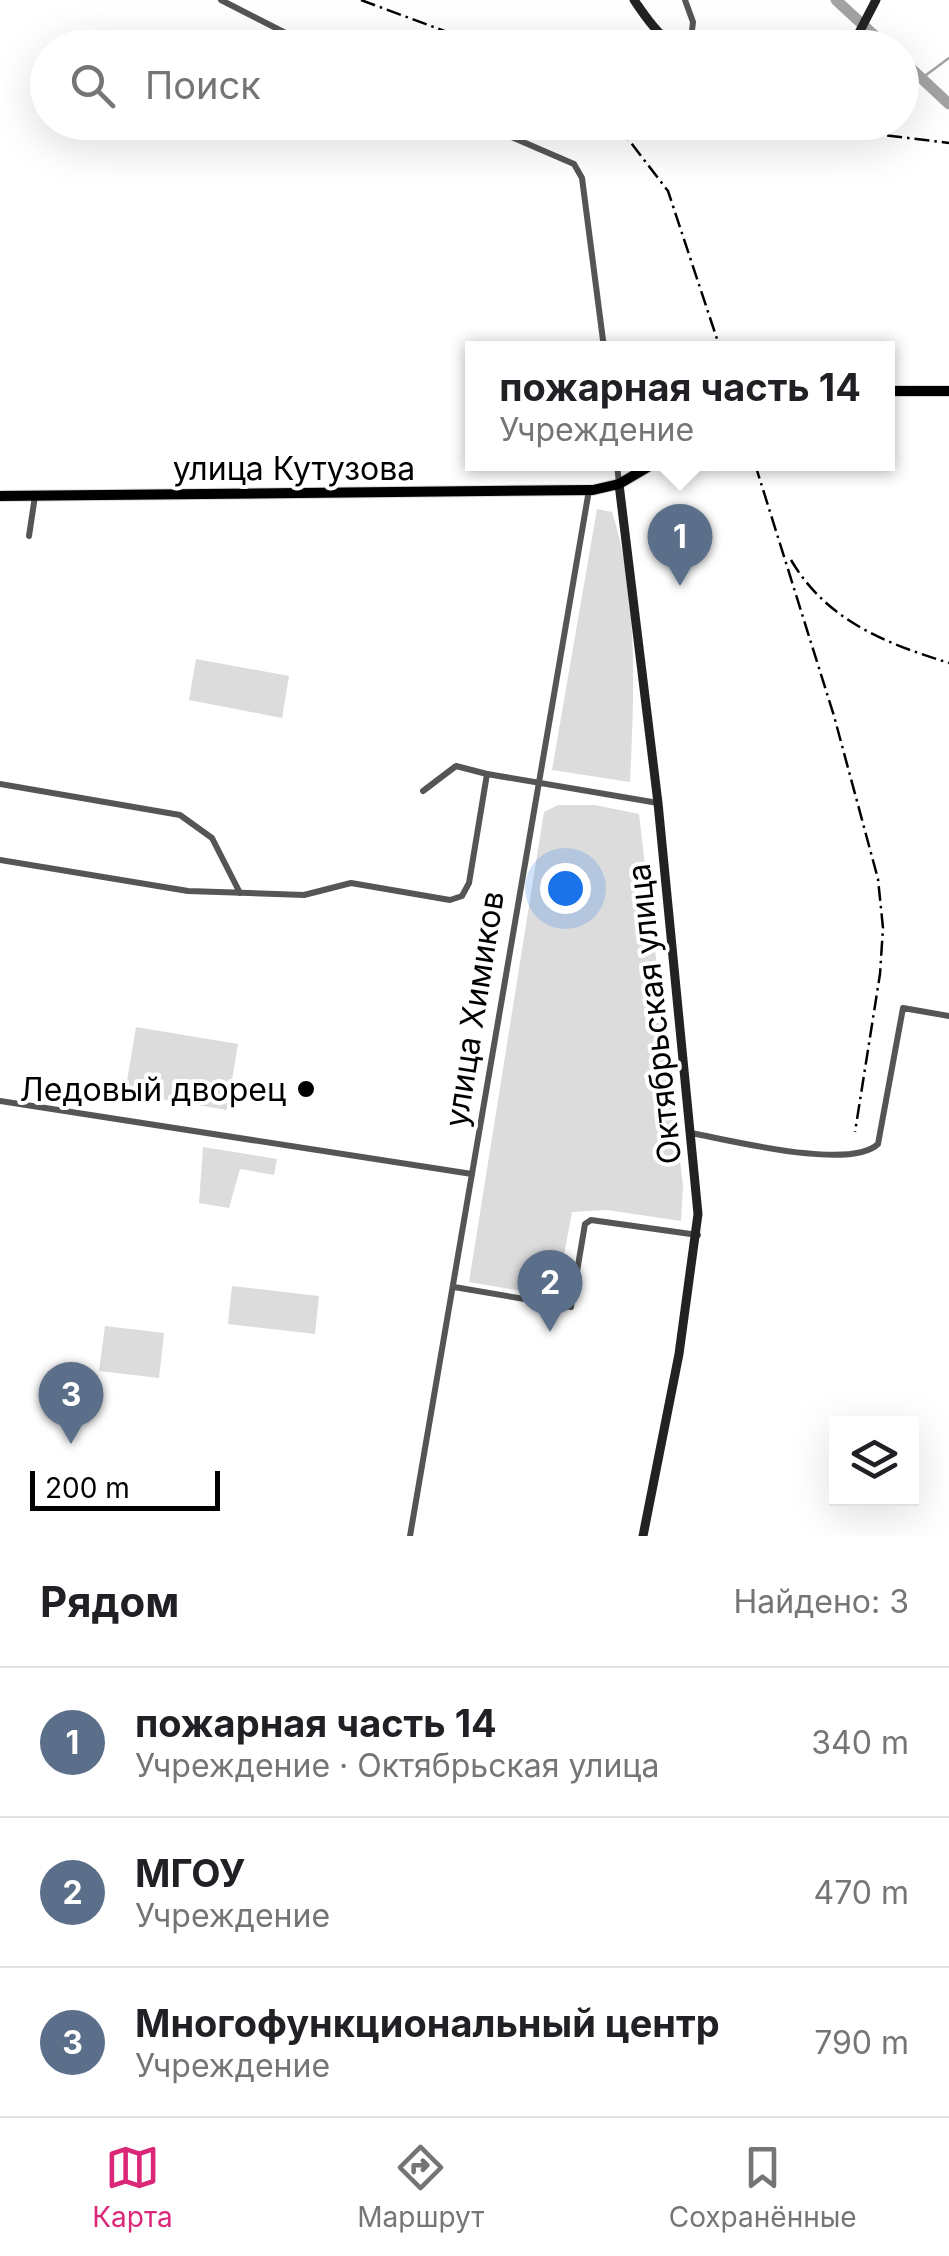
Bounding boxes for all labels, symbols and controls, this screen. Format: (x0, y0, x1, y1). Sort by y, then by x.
search box (30, 30, 919, 140)
icon: search (65, 58, 120, 113)
text: Поиск (145, 62, 261, 108)
popup (465, 341, 895, 471)
text: пожарная часть 14 (499, 364, 861, 410)
text: Учреждение (499, 410, 694, 449)
street label: улица Кутузова (173, 449, 415, 488)
pin: 1 (648, 504, 712, 586)
street label: Октябрьская улица (619, 862, 689, 1166)
your location (540, 863, 591, 914)
street label: улица Химиков (436, 888, 512, 1130)
place label: Ледовый дворец (20, 1070, 286, 1109)
marker: Ледовый дворец (295, 1078, 317, 1100)
pin: 2 (518, 1250, 582, 1332)
pin: 3 (38, 1362, 104, 1444)
map controls (829, 1416, 919, 1506)
button: layers (829, 1416, 919, 1506)
scale bar (30, 1466, 220, 1510)
text: 200 m (45, 1471, 130, 1505)
text: Рядом (40, 1576, 179, 1627)
text: Найдено: 3 (733, 1582, 909, 1621)
text: пожарная часть 14 (135, 1700, 497, 1746)
text: 1 (66, 1723, 79, 1762)
text: 340 m (811, 1723, 909, 1762)
text: Учреждение · Октябрьская улица (135, 1746, 659, 1785)
text: МГОУ (135, 1850, 245, 1896)
text: 2 (62, 1873, 83, 1912)
text: 470 m (814, 1873, 909, 1912)
text: Учреждение (135, 1896, 330, 1935)
text: Многофункциональный центр (135, 2000, 720, 2046)
text: 3 (62, 2023, 83, 2062)
text: 790 m (814, 2023, 909, 2062)
text: Учреждение (135, 2046, 330, 2085)
tab: Карта (92, 2140, 173, 2234)
tab: Маршрут (357, 2140, 484, 2234)
tab: Сохранённые (669, 2140, 857, 2234)

